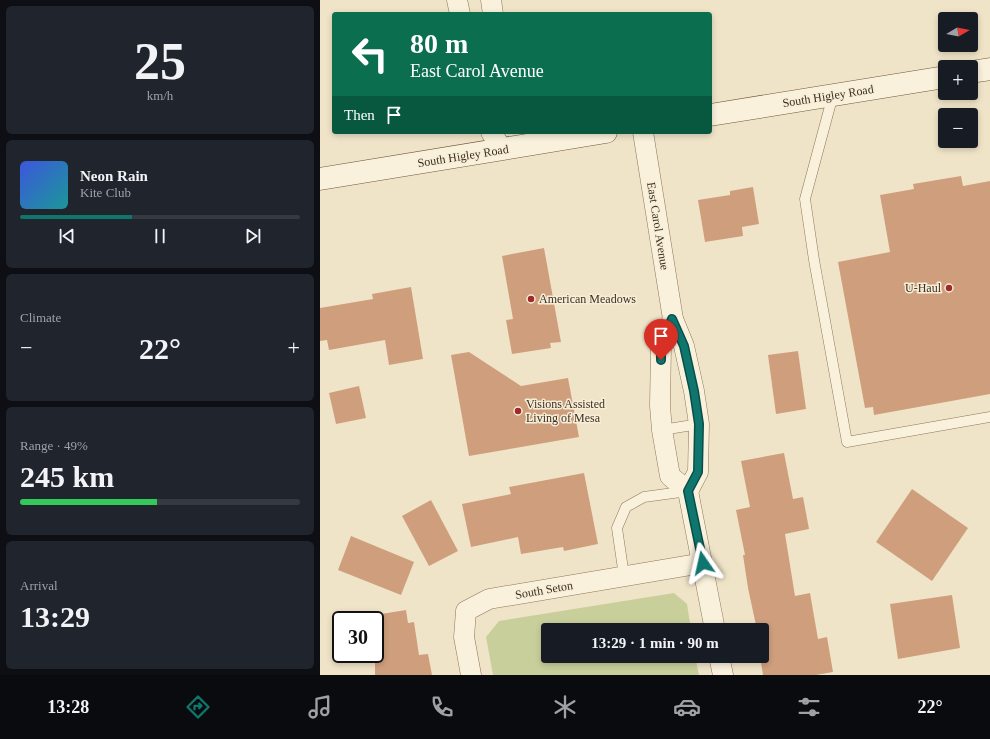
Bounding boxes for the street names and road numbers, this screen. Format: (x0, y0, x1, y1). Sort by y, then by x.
street label: South Higley Road (781, 82, 875, 110)
street label: South Higley Road (416, 142, 510, 170)
street label: East Carol Avenue (644, 181, 672, 271)
street label: South Seton (514, 578, 574, 602)

